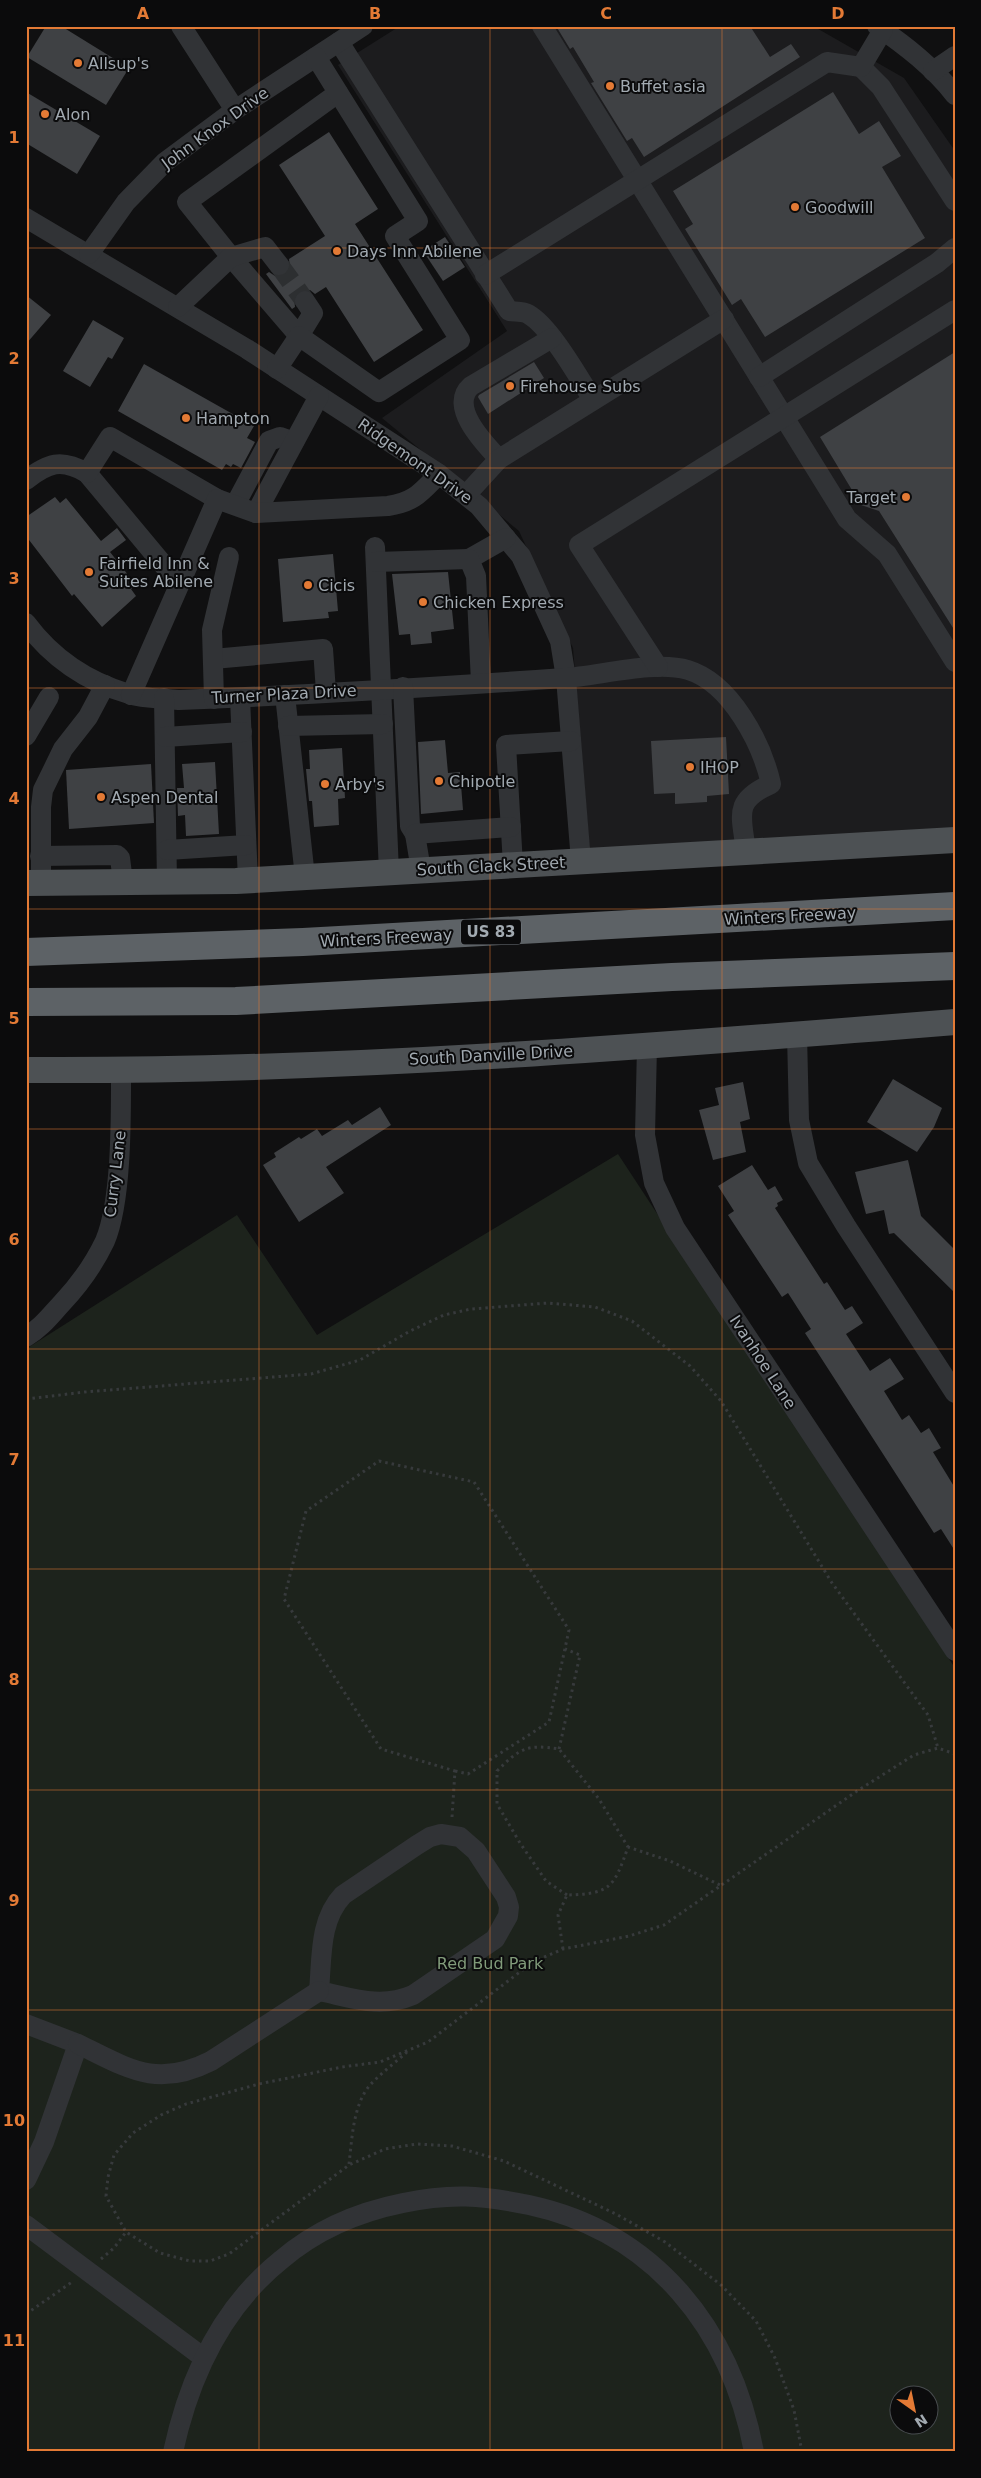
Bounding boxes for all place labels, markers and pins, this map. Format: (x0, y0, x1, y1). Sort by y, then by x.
place label: Allsup's (88, 54, 149, 73)
marker: Allsup's (72, 57, 84, 69)
place label: Buffet asia (620, 77, 706, 96)
marker: Buffet asia (604, 80, 616, 92)
place label: Alon (55, 105, 90, 124)
marker: Alon (39, 108, 51, 120)
place label: Goodwill (805, 198, 874, 217)
marker: Goodwill (789, 201, 801, 213)
place label: Days Inn Abilene (347, 242, 482, 261)
marker: Days Inn Abilene (331, 245, 343, 257)
place label: Firehouse Subs (520, 377, 641, 396)
marker: Firehouse Subs (504, 380, 516, 392)
place label: Hampton (196, 409, 270, 428)
marker: Hampton (180, 412, 192, 424)
place label: Target (846, 488, 896, 507)
marker: Target (900, 491, 912, 503)
place label: Fairfield Inn & Suites Abilene (99, 554, 213, 591)
marker: Fairfield Inn & Suites Abilene (83, 566, 95, 578)
place label: Cicis (318, 576, 355, 595)
marker: Cicis (302, 579, 314, 591)
place label: Chicken Express (433, 593, 564, 612)
marker: Chicken Express (417, 596, 429, 608)
place label: IHOP (700, 758, 739, 777)
marker: IHOP (684, 761, 696, 773)
place label: Chipotle (449, 772, 515, 791)
place label: Arby's (335, 775, 385, 794)
marker: Chipotle (433, 775, 445, 787)
marker: Arby's (319, 778, 331, 790)
place label: Aspen Dental (111, 788, 218, 807)
marker: Aspen Dental (95, 791, 107, 803)

